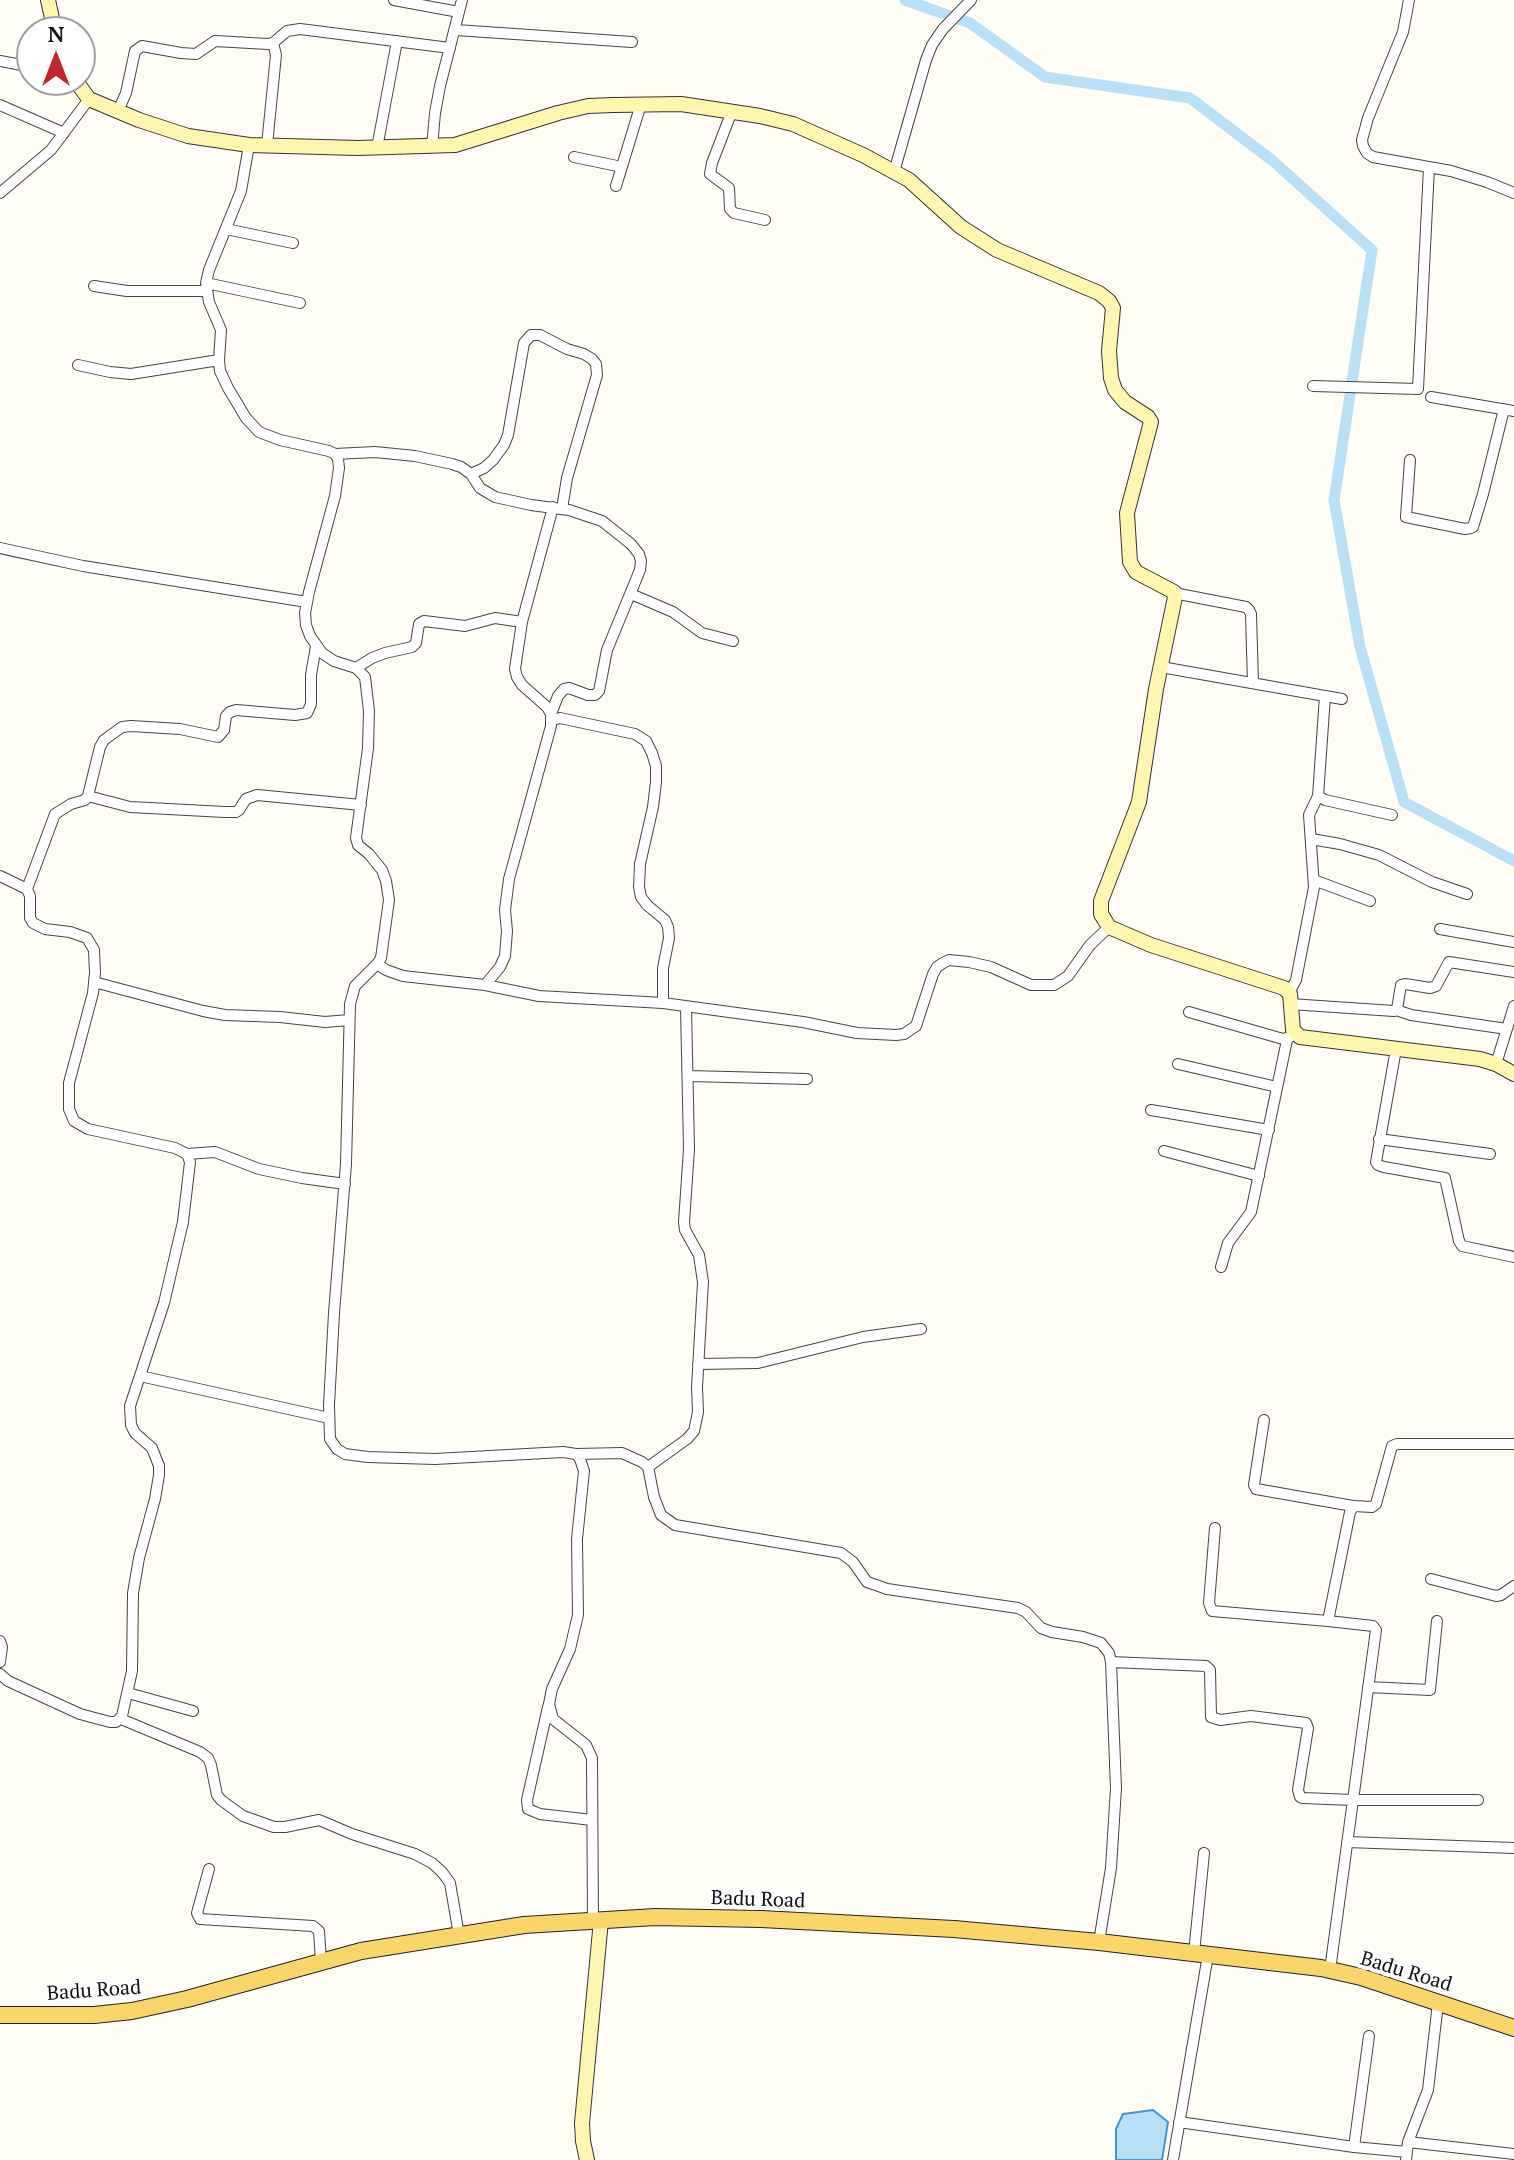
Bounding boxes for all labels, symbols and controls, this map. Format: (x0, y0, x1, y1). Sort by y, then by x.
north arrow (16, 16, 96, 96)
text: N (48, 19, 64, 48)
street label: Badu Road (710, 1886, 806, 1914)
street label: Badu Road (1357, 1947, 1455, 1997)
street label: Badu Road (46, 1976, 142, 2006)

